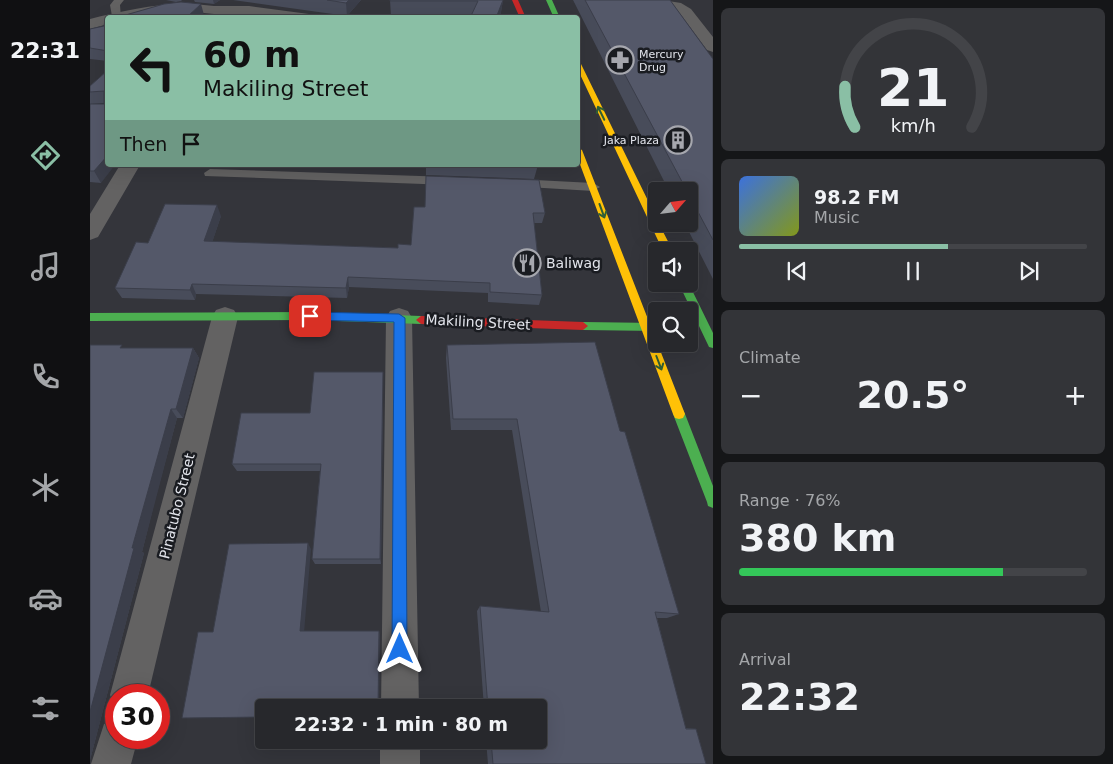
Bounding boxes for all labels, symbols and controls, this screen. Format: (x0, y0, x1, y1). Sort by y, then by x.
icon: left (120, 35, 185, 100)
text: 60 m (203, 35, 300, 75)
text: 22:31 (10, 38, 80, 63)
pharmacy icon: Mercury Drug (605, 45, 635, 75)
place label: Mercury Drug (639, 48, 684, 74)
text: 21 (877, 58, 949, 118)
text: Makiling Street (203, 76, 368, 101)
one-way arrow (596, 106, 605, 121)
text: km/h (890, 115, 936, 136)
building icon: Jaka Plaza (663, 125, 693, 155)
icon: arrive (177, 130, 205, 158)
text: Then (120, 133, 167, 155)
place label: Jaka Plaza (603, 134, 659, 147)
icon: directions (28, 138, 63, 173)
north arrow (648, 182, 698, 232)
map controls (648, 182, 698, 352)
text: 98.2 FM (814, 186, 899, 208)
one-way arrow (598, 203, 607, 218)
text: Music (814, 208, 860, 227)
button: sound (648, 242, 698, 292)
restaurant icon: Baliwag (512, 248, 542, 278)
icon: music (28, 249, 63, 284)
place label: Baliwag (546, 255, 601, 271)
icon: previous (783, 257, 811, 285)
icon: pause (899, 257, 927, 285)
icon: next (1015, 257, 1043, 285)
pin (289, 295, 331, 337)
icon: arrive (296, 302, 324, 330)
button: search (648, 302, 698, 352)
street label: Makiling Street (425, 311, 531, 333)
text: Climate (739, 348, 801, 367)
one-way arrow (655, 355, 664, 371)
icon: phone (28, 359, 63, 394)
text: 20.5° (857, 373, 969, 417)
text: − (739, 379, 762, 412)
text: + (1064, 379, 1087, 412)
street label: Pinatubo Street (156, 451, 198, 560)
icon: climate (28, 470, 63, 505)
text: Range · 76% (739, 491, 841, 510)
text: 380 km (739, 516, 896, 560)
icon: car (28, 581, 63, 616)
position arrow (373, 622, 425, 674)
text: Arrival (739, 650, 791, 669)
text: 22:32 (739, 675, 860, 719)
speed limit sign: 30 (105, 684, 170, 749)
icon: filters (28, 691, 63, 726)
text: 22:32 · 1 min · 80 m (294, 713, 508, 735)

